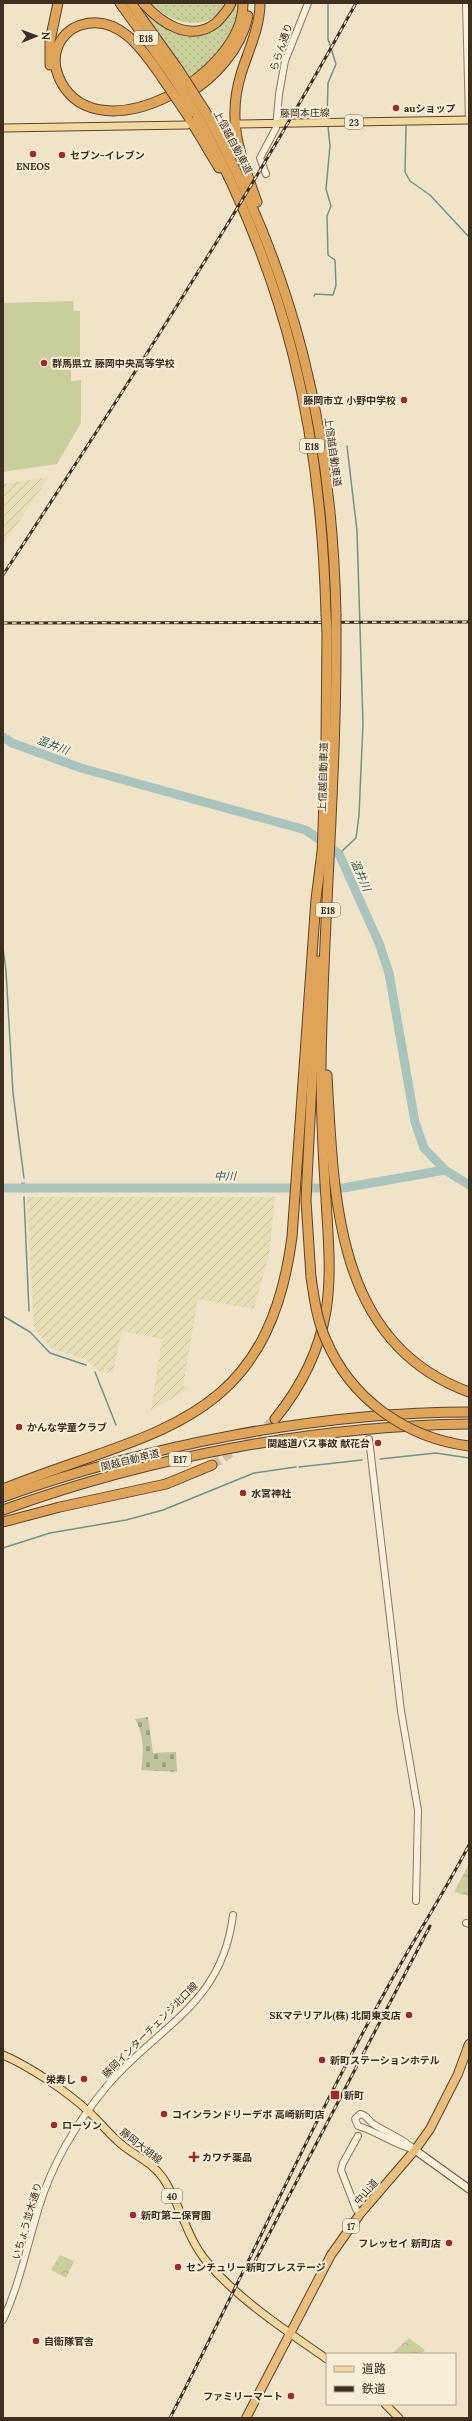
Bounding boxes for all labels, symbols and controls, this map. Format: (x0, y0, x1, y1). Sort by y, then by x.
north arrow (16, 16, 56, 56)
street label: ららん通り (267, 21, 295, 73)
text: N (39, 31, 53, 41)
road number: E18 (134, 31, 158, 45)
place label: auショップ (404, 102, 455, 115)
marker: auショップ (391, 103, 401, 113)
street label: 藤岡本庄線 (280, 106, 330, 120)
street label: 上信越自動車道 (211, 108, 255, 176)
road number: 23 (345, 115, 363, 129)
marker: ENEOS (28, 149, 38, 159)
place label: セブン-イレブン (70, 149, 145, 162)
marker: セブン-イレブン (57, 150, 67, 160)
place label: ENEOS (16, 160, 50, 173)
place label: 群馬県立 藤岡中央高等学校 (52, 357, 175, 370)
marker: 群馬県立 藤岡中央高等学校 (39, 358, 49, 368)
place label: 藤岡市立 小野中学校 (303, 394, 396, 407)
marker: 藤岡市立 小野中学校 (399, 395, 409, 405)
street label: 上信越自動車道 (322, 416, 344, 488)
road number: E18 (300, 439, 324, 453)
water label: 温井川 (35, 733, 72, 758)
street label: 上信越自動車道 (315, 742, 331, 812)
water label: 温井川 (348, 857, 374, 894)
road number: E18 (316, 903, 340, 917)
water label: 中川 (214, 1169, 237, 1183)
place label: かんな学童クラブ (27, 1421, 107, 1434)
marker: かんな学童クラブ (14, 1422, 24, 1432)
place label: 関越道バス事故 献花台 (267, 1437, 370, 1450)
marker: 関越道バス事故 献花台 (373, 1438, 383, 1448)
street label: 関越自動車道 (99, 1446, 161, 1474)
road number: E17 (169, 1452, 191, 1466)
place label: 水宮神社 (251, 1487, 292, 1500)
marker: 水宮神社 (238, 1488, 248, 1498)
street label: 藤岡インターチェンジ北口線 (99, 1979, 201, 2081)
place label: SKマテリアル(株) 北関東支店 (269, 2009, 401, 2022)
marker: SKマテリアル(株) 北関東支店 (404, 2010, 414, 2020)
place label: 新町ステーションホテル (330, 2054, 440, 2067)
marker: 新町ステーションホテル (317, 2055, 327, 2065)
place label: 栄寿し (46, 2073, 76, 2086)
marker: 栄寿し (79, 2074, 89, 2084)
marker: 新町 (329, 2089, 341, 2101)
place label: 新町 (344, 2089, 364, 2102)
place label: コインランドリーデポ 高崎新町店 (172, 2108, 325, 2121)
marker: コインランドリーデポ 高崎新町店 (159, 2109, 169, 2119)
place label: ローソン (62, 2119, 102, 2132)
marker: ローソン (49, 2120, 59, 2130)
street label: 藤岡大胡線 (117, 2125, 165, 2167)
place label: カワチ薬品 (202, 2151, 252, 2164)
marker: カワチ薬品 (189, 2152, 199, 2162)
street label: 中山道 (351, 2176, 381, 2208)
street label: いちょう並木通り (9, 2181, 45, 2261)
road number: 40 (162, 2189, 182, 2203)
place label: 新町第二保育園 (141, 2209, 211, 2222)
marker: 新町第二保育園 (128, 2210, 138, 2220)
road number: 17 (343, 2219, 359, 2233)
place label: フレッセイ 新町店 (358, 2237, 441, 2250)
marker: フレッセイ 新町店 (444, 2238, 454, 2248)
place label: センチュリー新町プレステージ (186, 2261, 326, 2274)
marker: センチュリー新町プレステージ (173, 2262, 183, 2272)
place label: 自衛隊官舎 (44, 2335, 94, 2348)
marker: 自衛隊官舎 (31, 2336, 41, 2346)
legend (326, 2353, 456, 2405)
text: 道路 (362, 2361, 386, 2376)
text: 鉄道 (362, 2381, 386, 2396)
place label: ファミリーマート (203, 2390, 283, 2403)
marker: ファミリーマート (286, 2391, 296, 2401)

